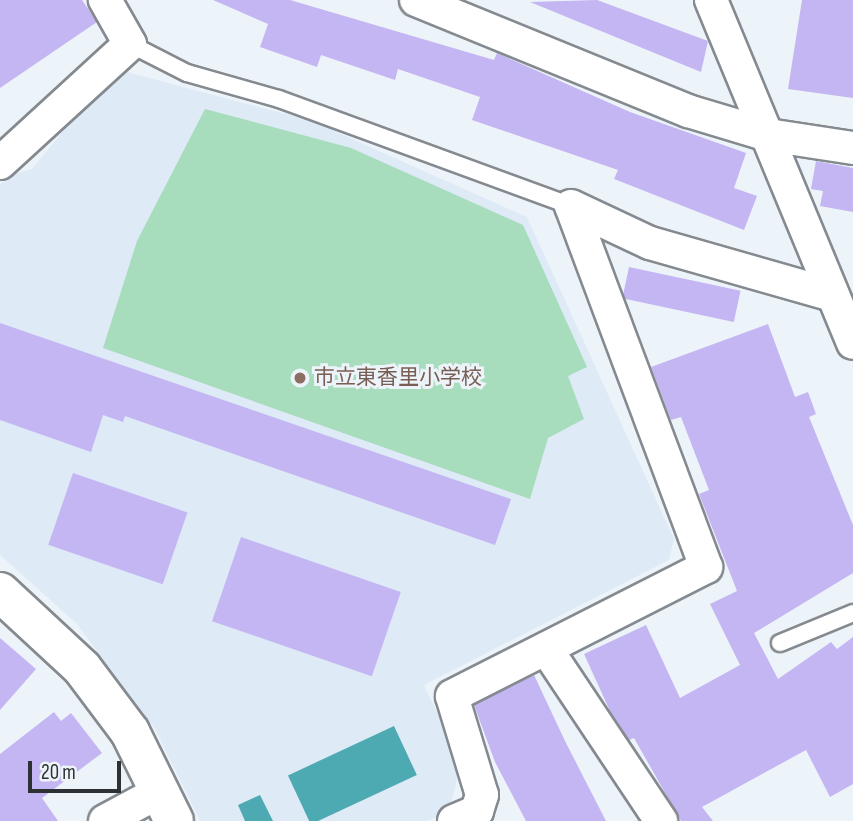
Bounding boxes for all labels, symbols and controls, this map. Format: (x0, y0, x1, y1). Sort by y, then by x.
place label: 市立東香里小学校 (314, 365, 482, 391)
marker: 市立東香里小学校 (292, 370, 308, 386)
scale bar (32, 748, 124, 792)
text: 20 m (41, 760, 76, 785)

